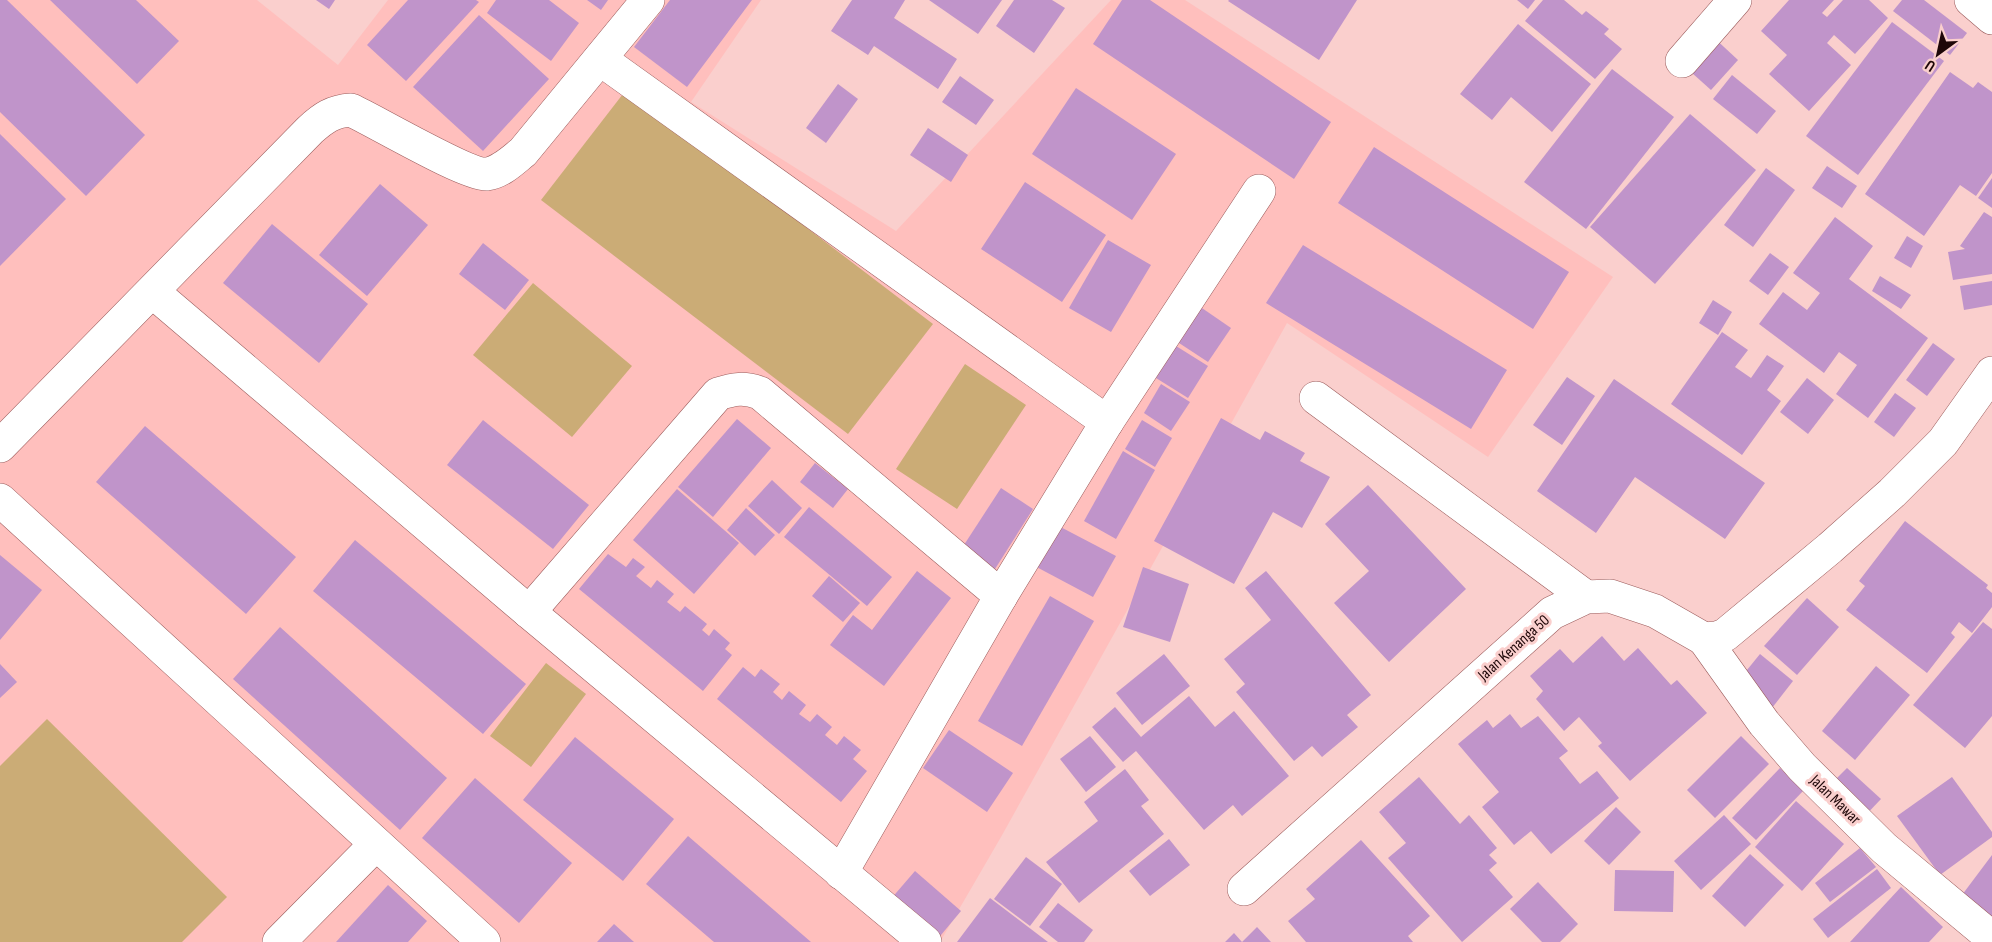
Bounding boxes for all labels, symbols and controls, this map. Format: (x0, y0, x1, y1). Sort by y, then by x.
north arrow (1908, 24, 1968, 84)
text: U (1922, 55, 1939, 76)
street label: Jalan Kenanga 50 (1474, 611, 1554, 686)
street label: Jalan Mawar (1805, 771, 1865, 829)

